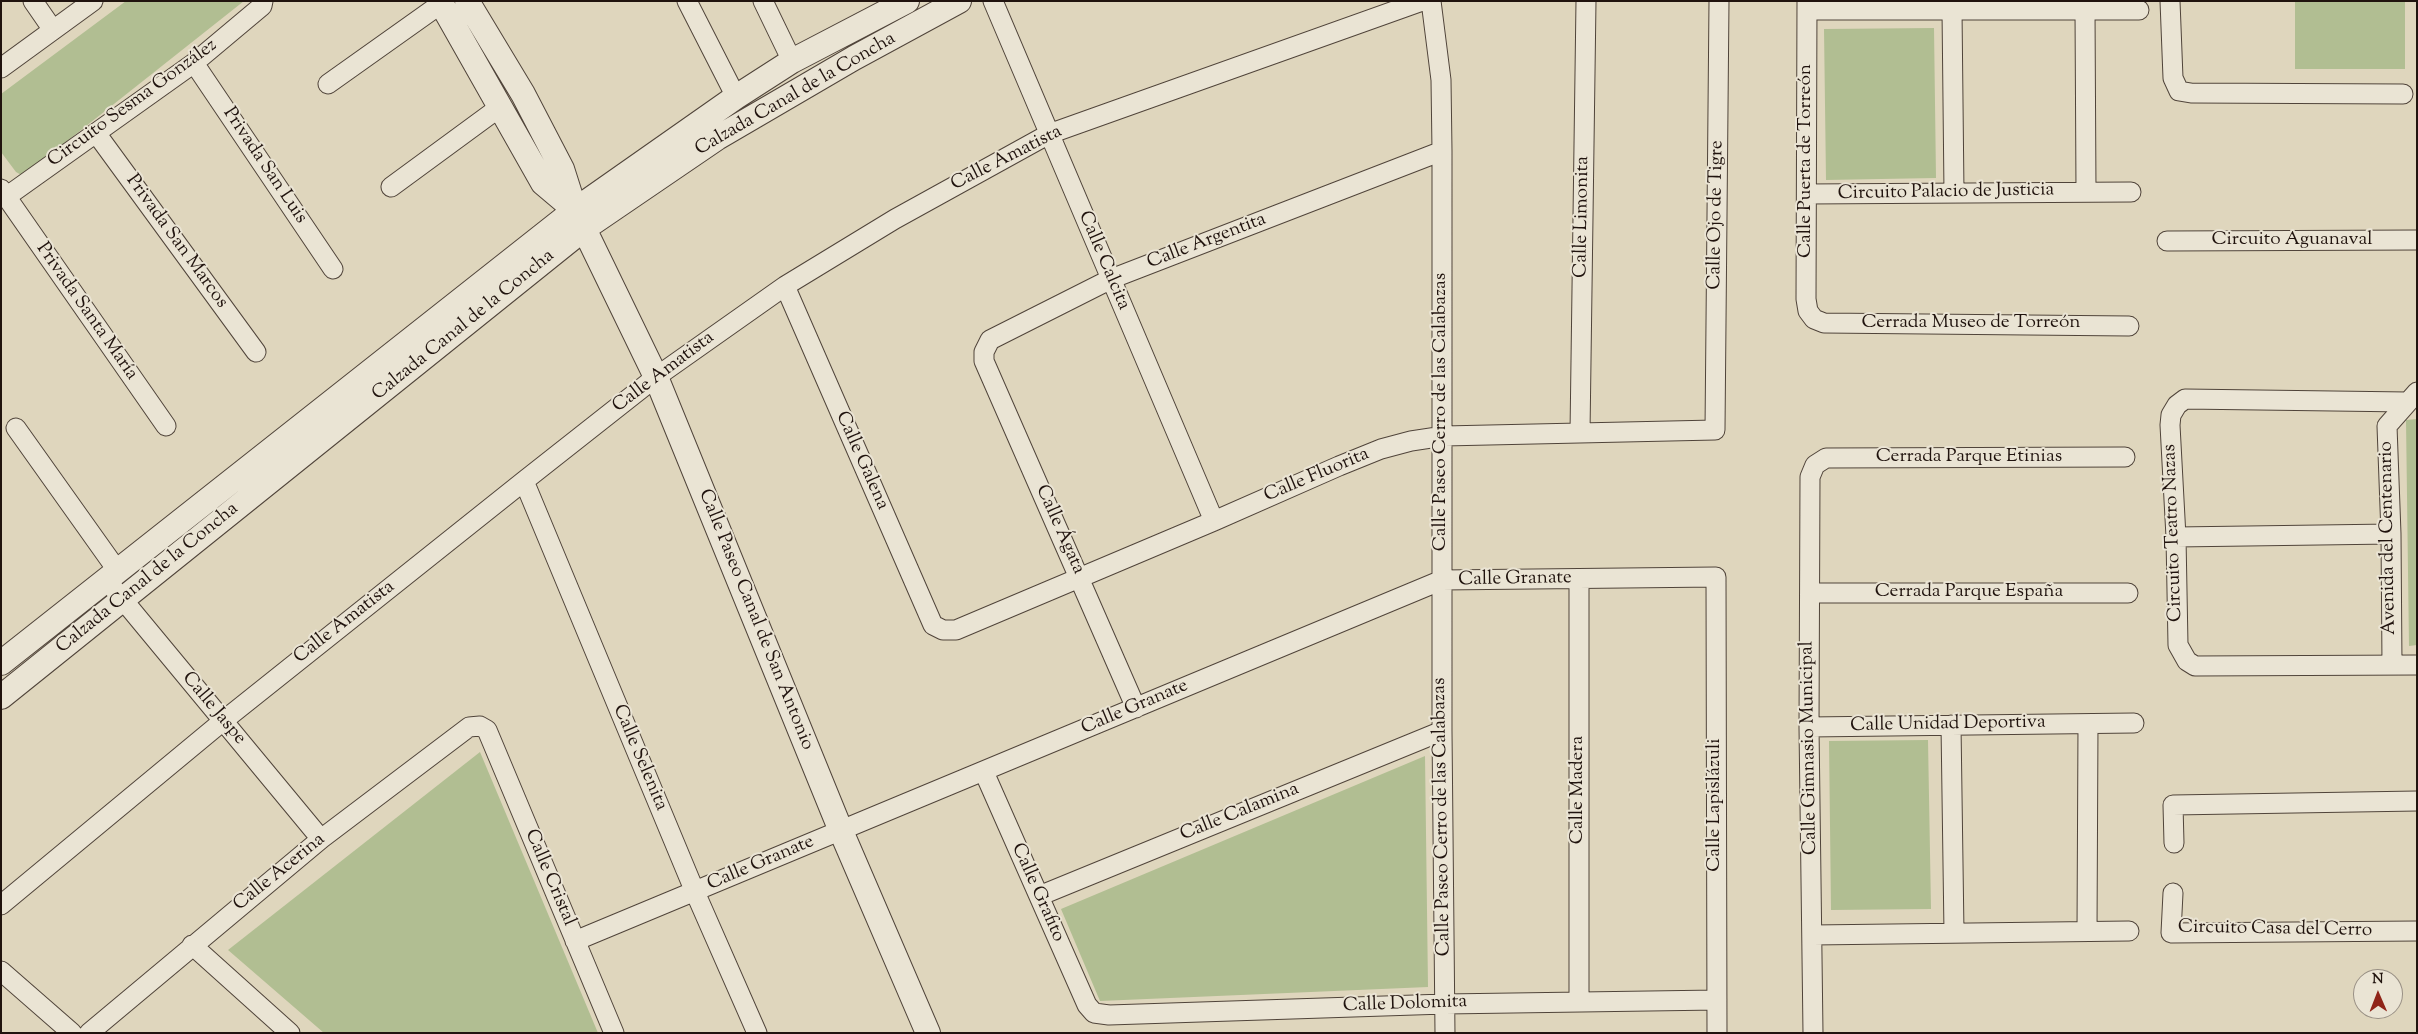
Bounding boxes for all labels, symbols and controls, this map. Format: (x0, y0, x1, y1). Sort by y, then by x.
street label: Calzada Canal de la Concha (692, 28, 900, 162)
street label: Circuito Sesma González (44, 35, 222, 173)
street label: Calle Puerta de Torreón (1796, 64, 1818, 258)
street label: Privada San Luis (217, 103, 311, 229)
street label: Calle Amatista (948, 121, 1066, 197)
street label: Calle Ojo de Tigre (1704, 140, 1730, 290)
street label: Calle Limonita (1571, 156, 1595, 278)
street label: Privada San Marcos (120, 171, 232, 313)
street label: Circuito Palacio de Justicia (1838, 180, 2054, 206)
street label: Calle Calcita (1072, 208, 1134, 314)
street label: Calle Argentita (1144, 209, 1270, 275)
street label: Circuito Aguanaval (2212, 230, 2372, 252)
street label: Privada Santa María (30, 239, 142, 385)
street label: Calzada Canal de la Concha (368, 246, 560, 406)
street label: Calle Paseo Cerro de las Calabazas (1431, 273, 1453, 551)
street label: Cerrada Museo de Torreón (1861, 313, 2081, 335)
street label: Calle Amatista (609, 327, 719, 419)
street label: Calle Galena (829, 408, 893, 514)
street label: Avenida del Centenario (2376, 441, 2402, 635)
street label: Calle Fluorita (1261, 444, 1373, 508)
street label: Circuito Teatro Nazas (2160, 444, 2188, 622)
street label: Cerrada Parque Etinias (1876, 447, 2062, 469)
street label: Calle Ágata (1029, 482, 1089, 578)
street label: Calle Paseo Canal de San Antonio (692, 486, 818, 754)
street label: Calzada Canal de la Concha (52, 499, 244, 659)
street label: Calle Granate (1458, 568, 1572, 592)
street label: Calle Amatista (290, 577, 400, 669)
street label: Cerrada Parque España (1875, 582, 2063, 604)
street label: Calle Gimnasio Municipal (1797, 641, 1823, 855)
street label: Calle Jaspe (176, 668, 250, 750)
street label: Calle Granate (1078, 675, 1192, 741)
street label: Calle Paseo Cerro de las Calabazas (1429, 677, 1457, 957)
street label: Calle Selenita (606, 702, 672, 814)
street label: Calle Unidad Deportiva (1850, 712, 2046, 738)
street label: Calle Madera (1568, 736, 1590, 844)
street label: Calle Lapislázuli (1705, 738, 1727, 872)
street label: Calle Calamina (1177, 779, 1303, 847)
street label: Calle Cristal (518, 826, 580, 930)
street label: Calle Acerina (229, 829, 331, 917)
street label: Calle Granate (704, 831, 818, 897)
street label: Calle Grafito (1005, 840, 1069, 946)
street label: Circuito Casa del Cerro (2178, 917, 2372, 943)
north arrow (2353, 969, 2403, 1019)
text: N (2372, 970, 2384, 990)
street label: Calle Dolomita (1343, 991, 1467, 1019)

